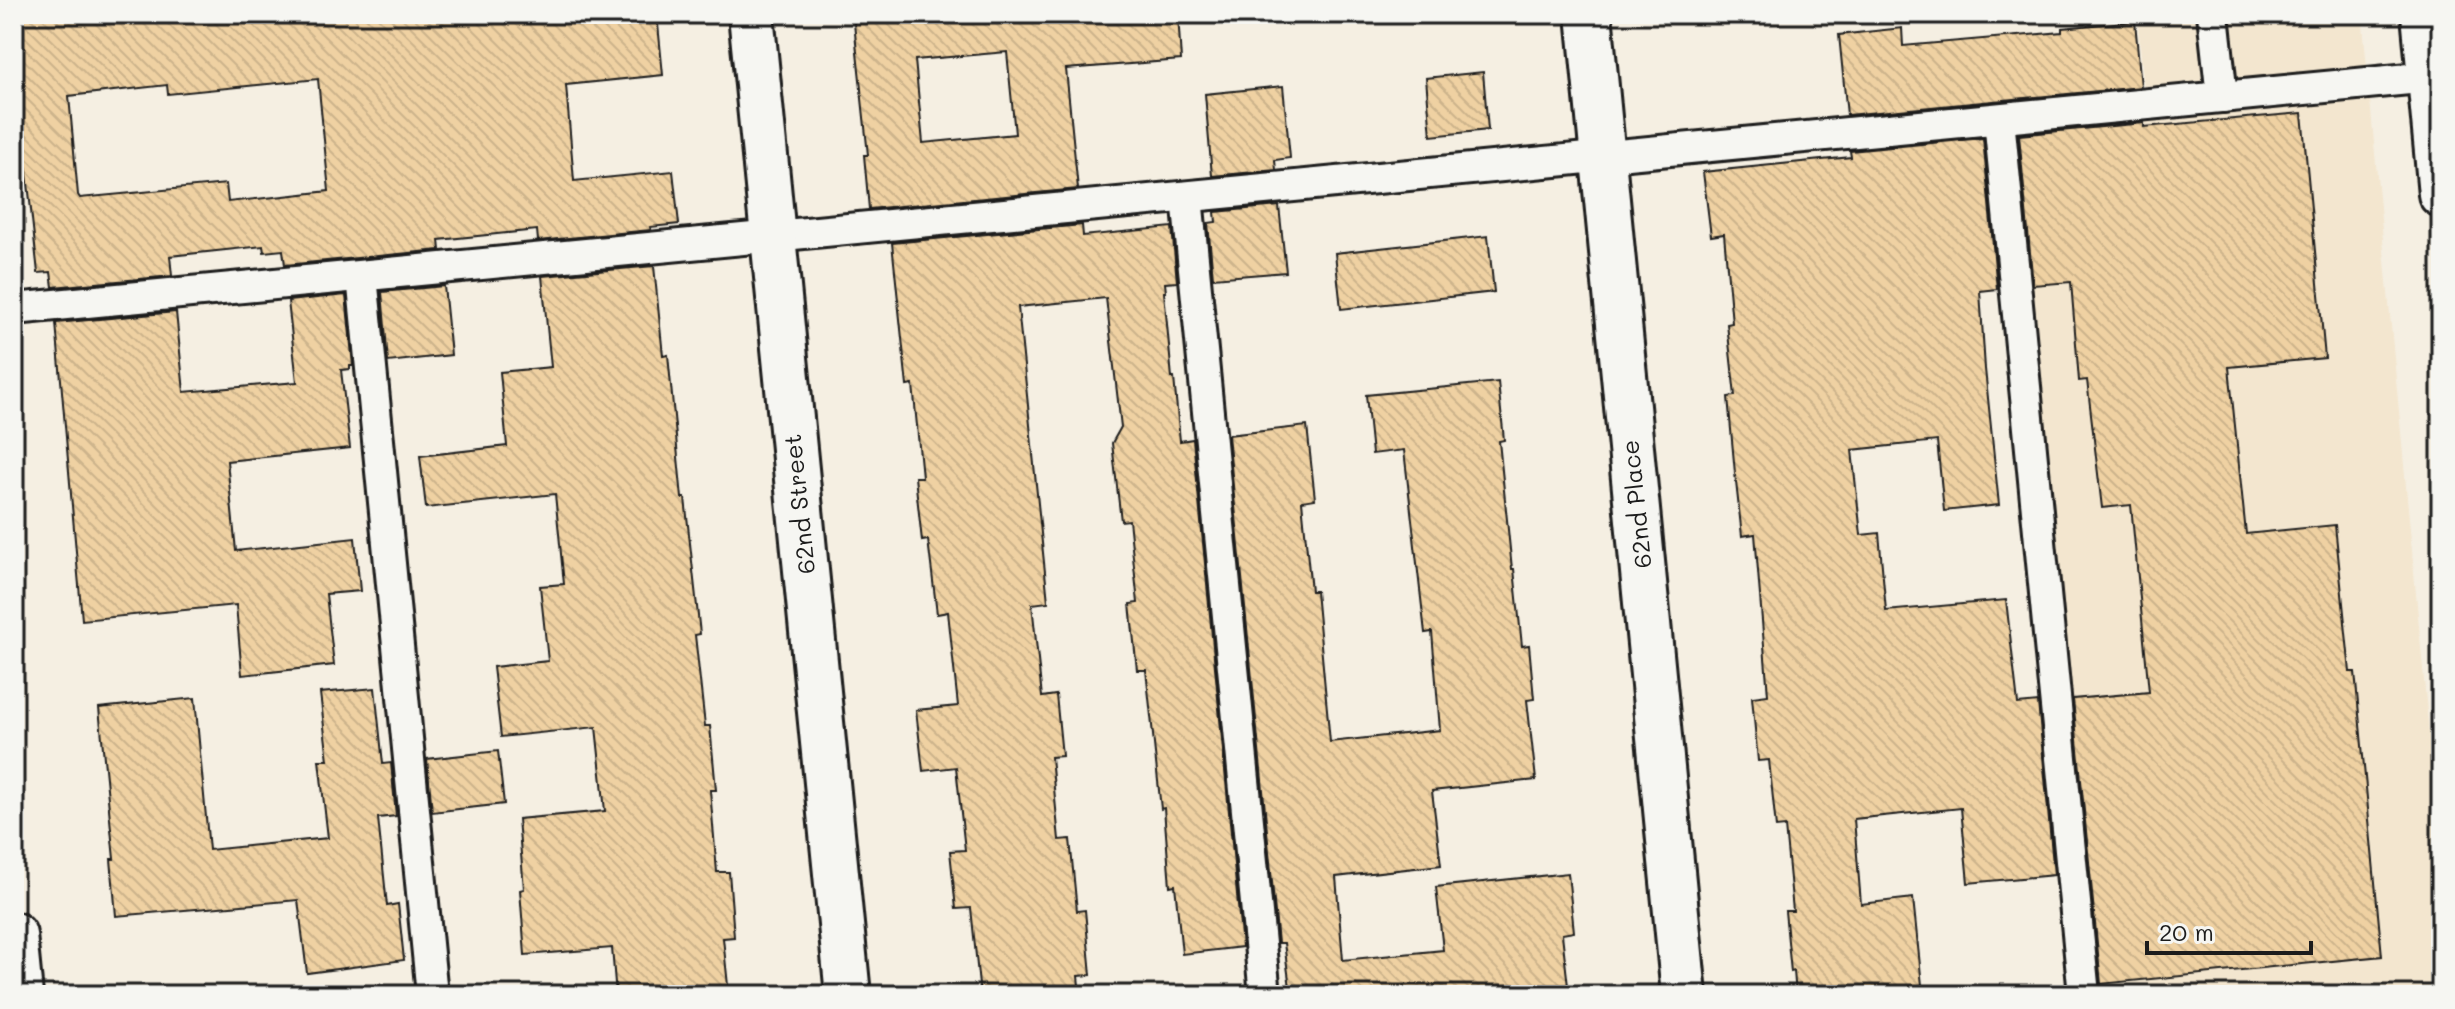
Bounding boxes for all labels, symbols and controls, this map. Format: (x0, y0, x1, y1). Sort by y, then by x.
street label: 62nd Street (776, 433, 821, 576)
street label: 62nd Place (1613, 439, 1658, 570)
scale bar (2147, 905, 2311, 955)
text: 20 m (2159, 916, 2214, 947)

